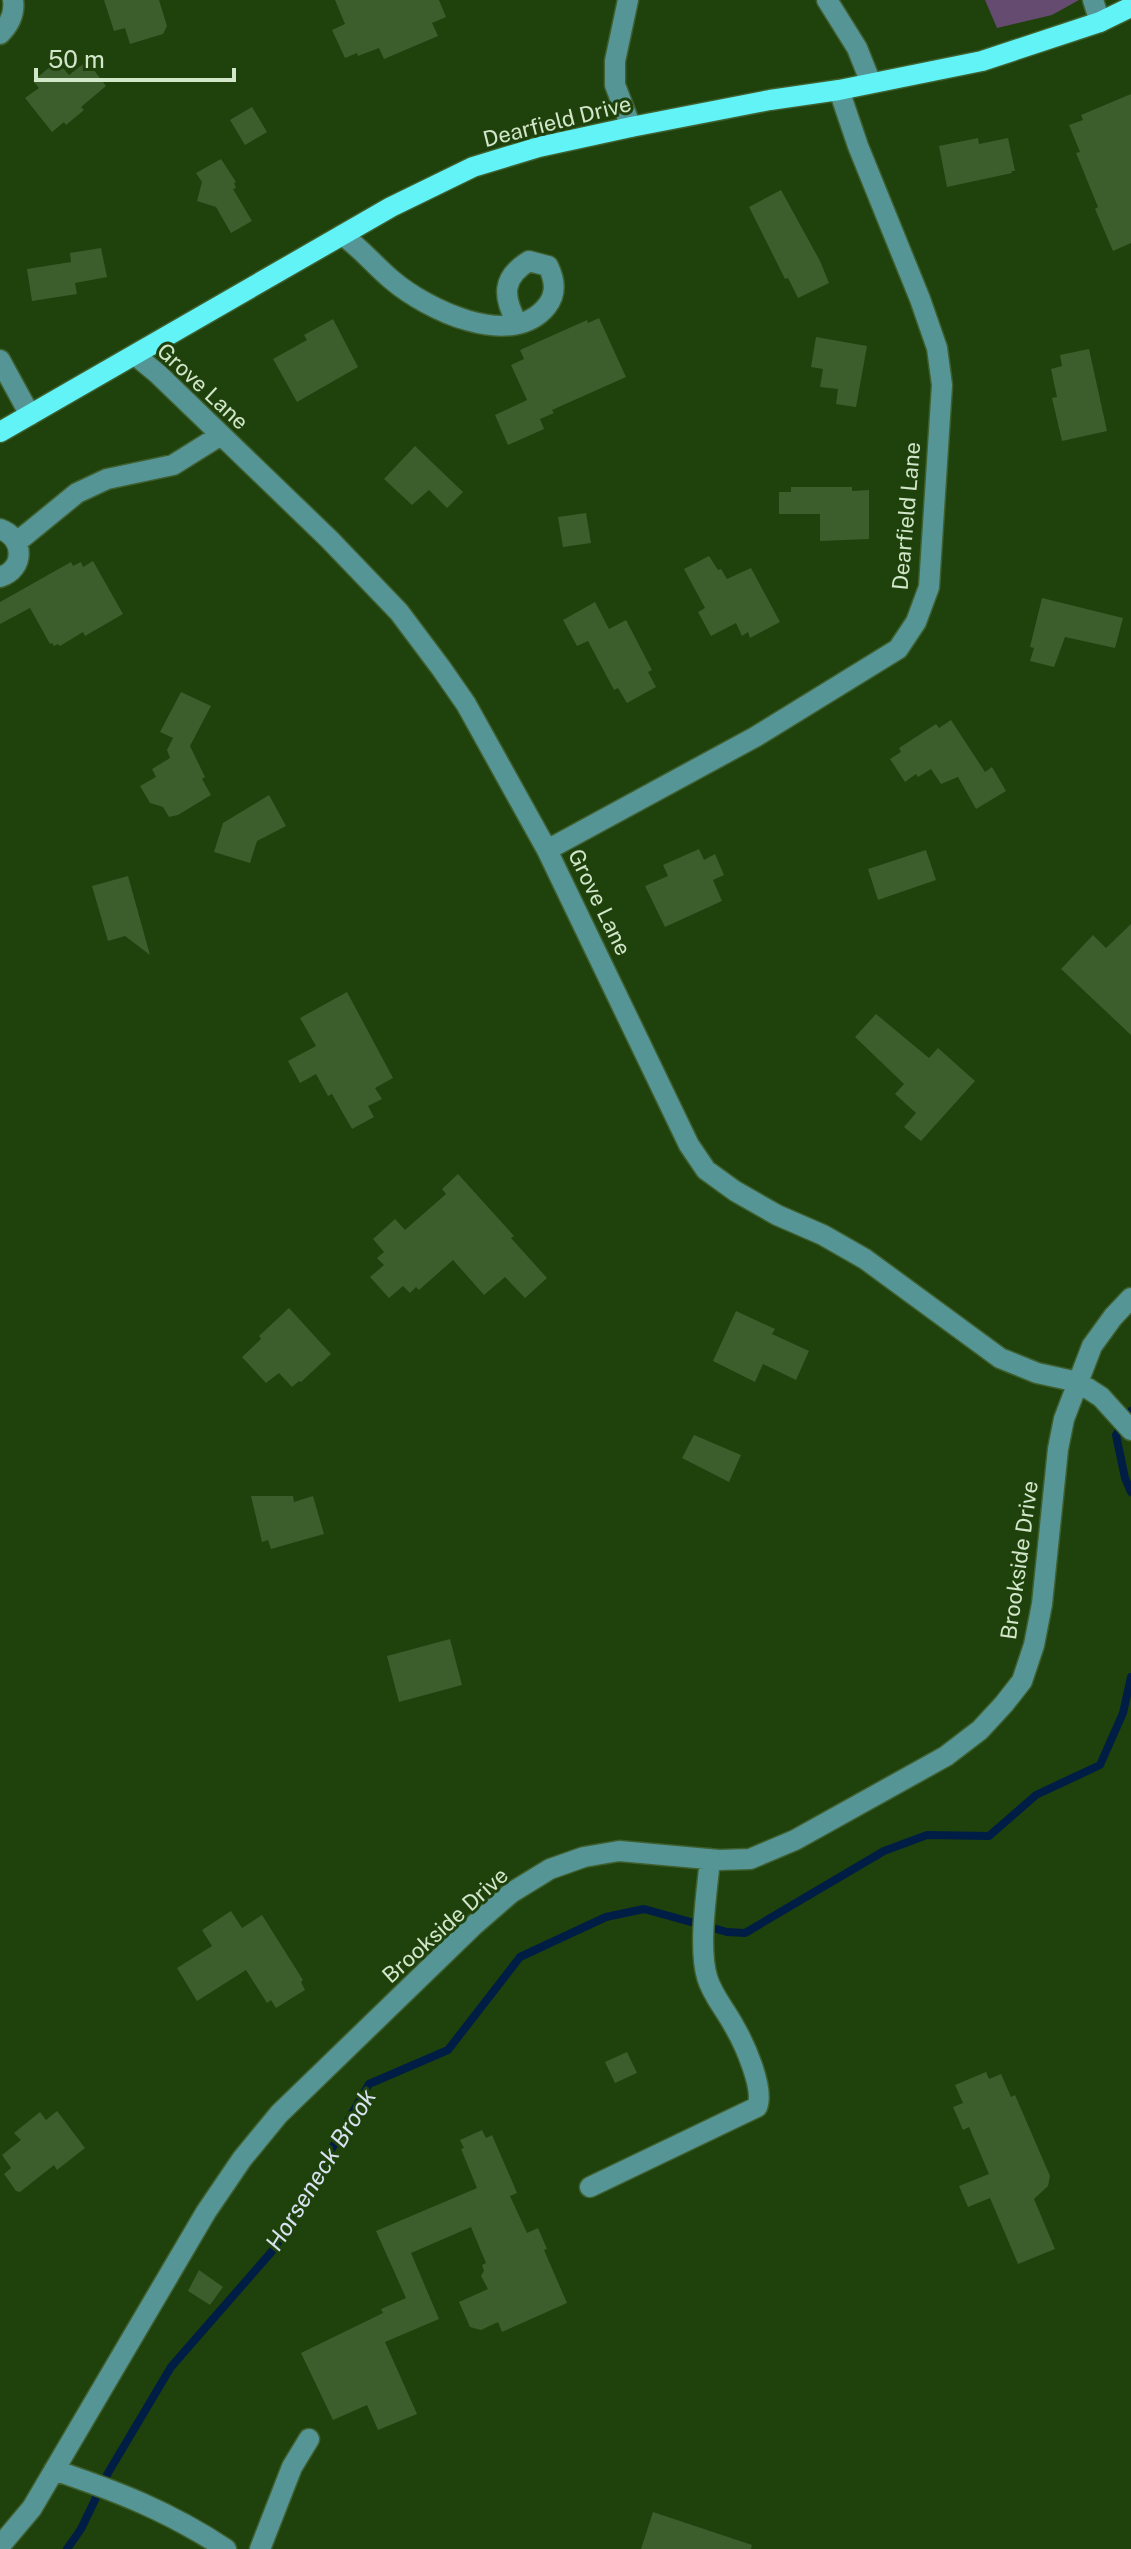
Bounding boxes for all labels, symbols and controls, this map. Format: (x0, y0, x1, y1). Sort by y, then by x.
scale bar (36, 32, 234, 82)
text: 50 m (48, 45, 105, 73)
street label: Dearfield Drive (480, 90, 634, 152)
street label: Grove Lane (152, 337, 254, 435)
street label: Dearfield Lane (887, 441, 925, 591)
street label: Grove Lane (563, 845, 637, 959)
street label: Brookside Drive (995, 1479, 1043, 1641)
street label: Brookside Drive (377, 1862, 513, 1988)
water label: Horseneck Brook (259, 2083, 381, 2255)

